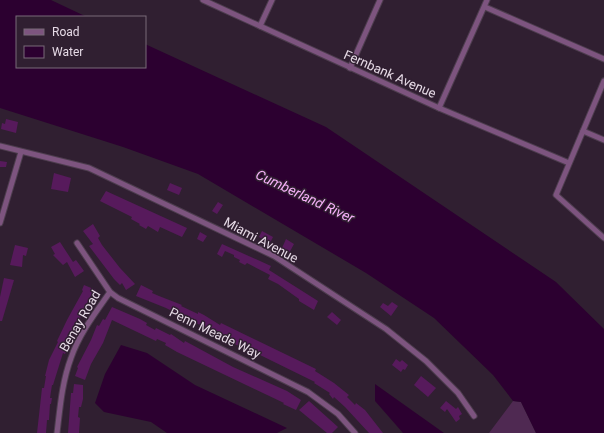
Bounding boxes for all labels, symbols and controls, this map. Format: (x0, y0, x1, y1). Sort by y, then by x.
legend (16, 16, 146, 68)
text: Road (52, 25, 80, 39)
text: Water (52, 45, 83, 59)
street label: Fernbank Avenue (342, 47, 439, 101)
water label: Cumberland River (253, 166, 357, 226)
street label: Miami Avenue (221, 214, 301, 266)
street label: Benay Road (56, 288, 104, 354)
street label: Penn Meade Way (167, 304, 263, 362)

